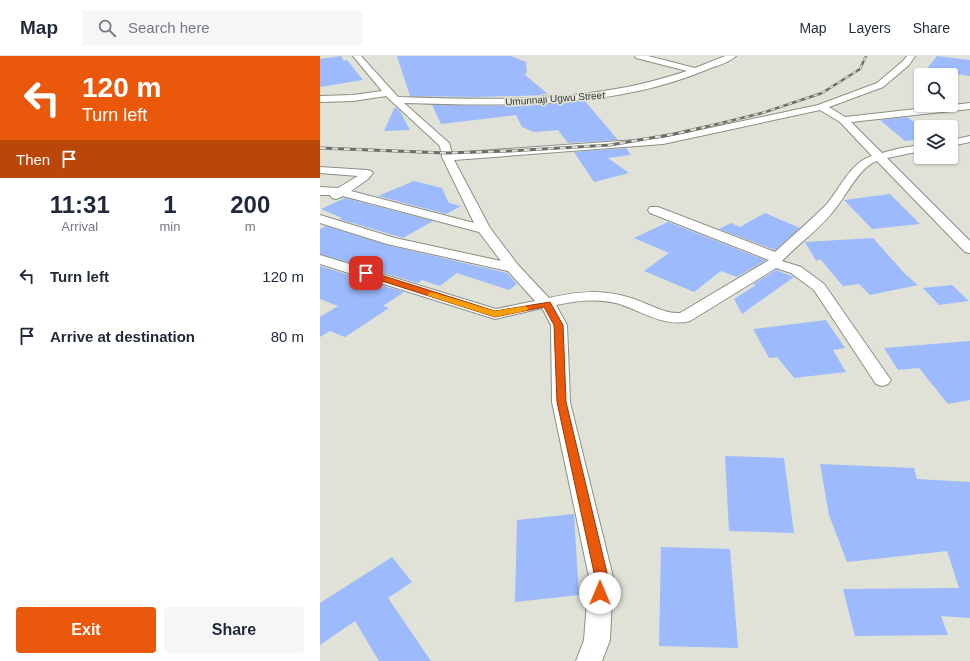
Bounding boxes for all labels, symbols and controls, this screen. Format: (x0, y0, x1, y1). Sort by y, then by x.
search box (82, 10, 362, 46)
text: Map (20, 17, 58, 38)
icon: search (96, 17, 118, 39)
text: Search here (128, 19, 210, 36)
text: Map (799, 20, 827, 36)
text: Layers (849, 20, 891, 36)
text: Share (913, 20, 950, 36)
map controls (914, 68, 958, 164)
button: search (914, 68, 958, 112)
icon: left (16, 72, 68, 124)
text: 120 m (82, 72, 161, 103)
street label: Umunnaji Ugwu Street (505, 90, 606, 107)
text: Turn left (82, 105, 147, 125)
button: layers (914, 120, 958, 164)
icon: arrive (58, 148, 80, 170)
text: Then (16, 151, 50, 168)
text: 11:31 (50, 191, 110, 218)
text: 1 (163, 191, 177, 218)
text: 200 (230, 191, 270, 218)
text: Arrival (61, 219, 98, 234)
text: min (160, 219, 180, 234)
text: m (245, 219, 256, 234)
pin (349, 256, 383, 290)
icon: arrive (355, 262, 377, 284)
icon: left (16, 265, 38, 287)
text: Turn left (50, 268, 109, 285)
text: 120 m (262, 268, 304, 285)
icon: arrive (16, 325, 38, 347)
text: Arrive at destination (50, 328, 195, 345)
text: 80 m (271, 328, 304, 345)
position arrow (579, 572, 621, 614)
button: Exit (16, 607, 156, 653)
button: Share (164, 607, 304, 653)

